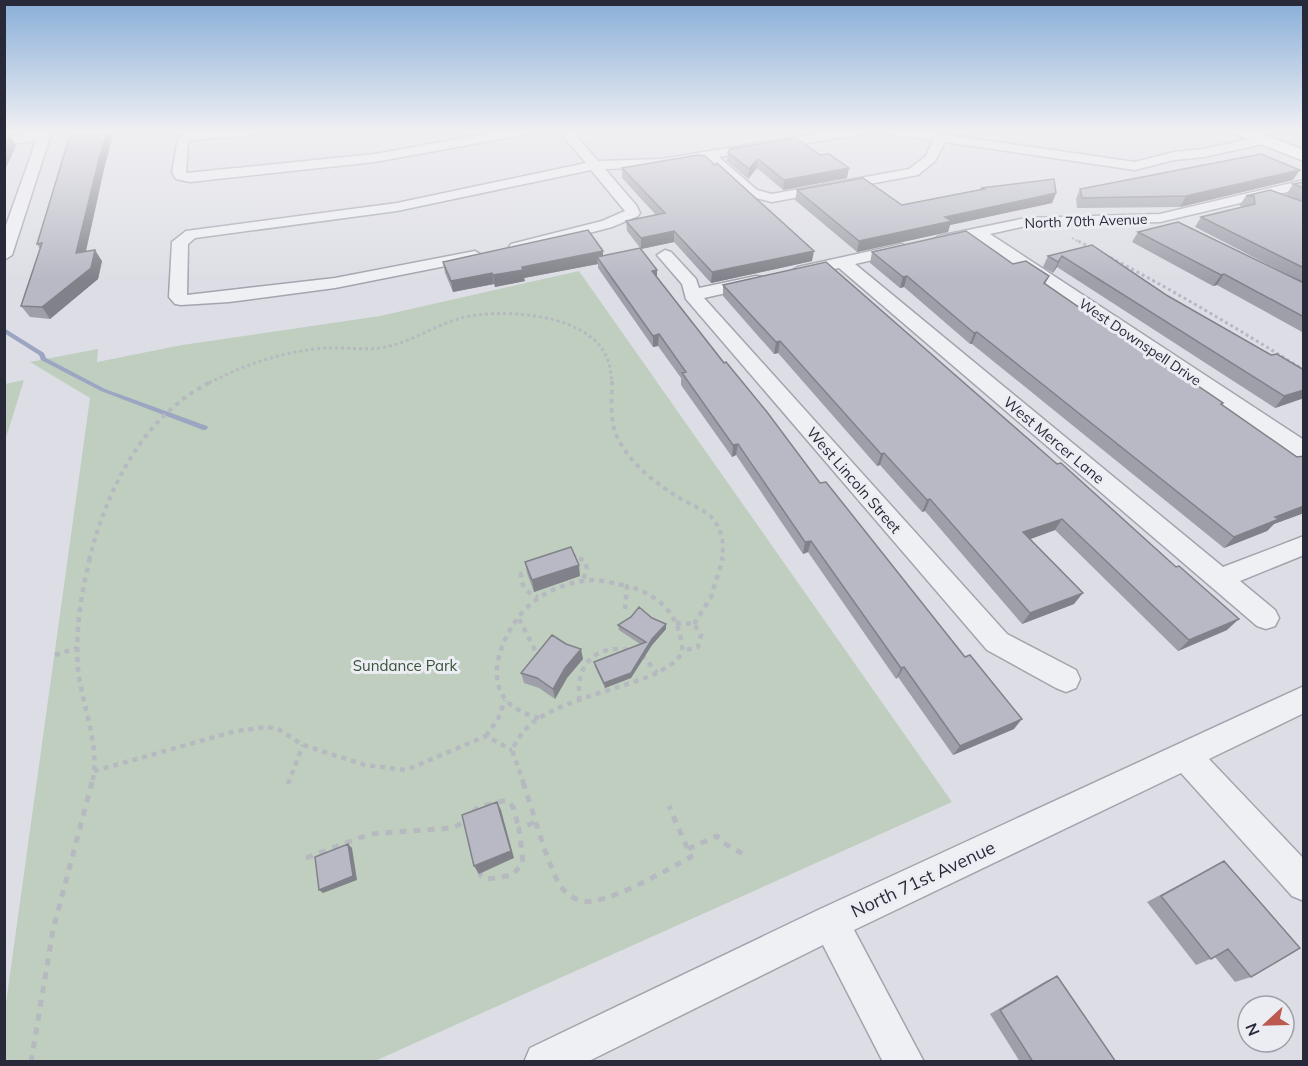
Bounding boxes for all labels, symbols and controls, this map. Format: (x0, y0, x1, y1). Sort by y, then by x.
street label: North 70th Avenue (1024, 210, 1148, 232)
street label: West Downspell Drive (1075, 294, 1205, 390)
street label: West Mercer Lane (1000, 392, 1108, 488)
street label: West Lincoln Street (803, 423, 905, 537)
park label: Sundance Park (353, 656, 458, 675)
street label: North 71st Avenue (847, 836, 999, 922)
north arrow (1236, 994, 1296, 1054)
text: N (1241, 1020, 1264, 1039)

